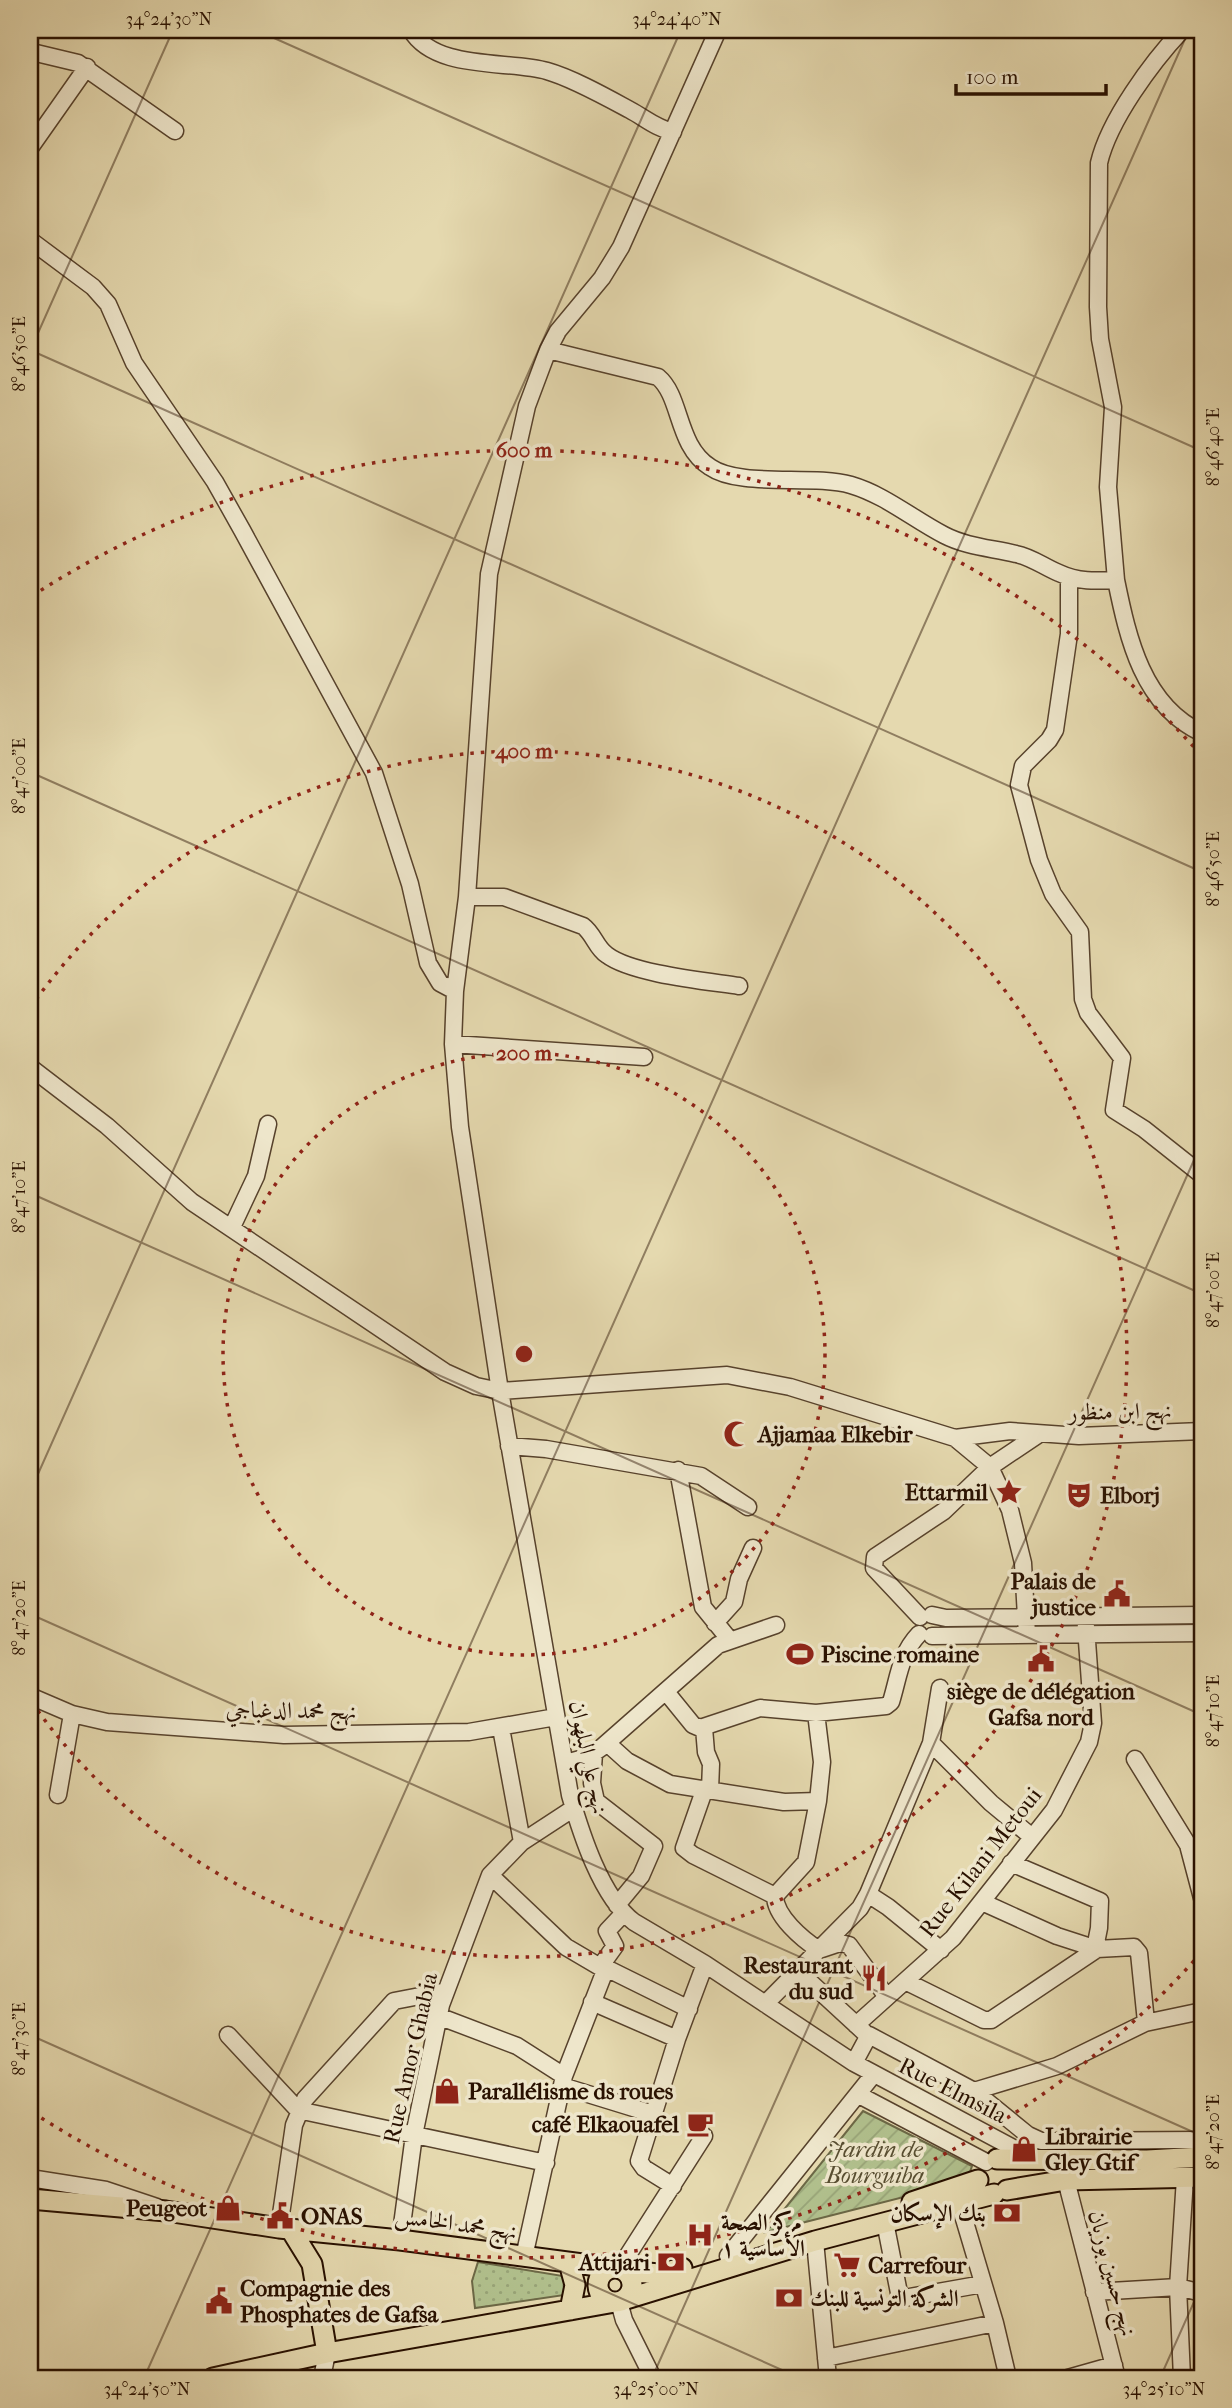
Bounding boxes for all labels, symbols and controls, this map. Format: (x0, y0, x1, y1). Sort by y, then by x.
text: 34°24'30"N (126, 9, 212, 30)
text: 34°24'40"N (632, 9, 722, 30)
scale bar (956, 52, 1106, 96)
text: 100 m (966, 65, 1019, 89)
text: 8°46'50"E (9, 316, 30, 392)
text: 8°46'40"E (1203, 408, 1224, 486)
text: 600 m (496, 438, 553, 462)
text: 8°47'00"E (9, 738, 30, 814)
text: 400 m (494, 739, 553, 764)
text: 8°46'50"E (1203, 831, 1224, 907)
text: 200 m (496, 1041, 553, 1065)
text: 8°47'10"E (9, 1161, 30, 1233)
text: 8°47'00"E (1203, 1252, 1224, 1328)
centre of rings (512, 1342, 536, 1366)
street label: نهج ابن منظور (1066, 1397, 1172, 1433)
mosque icon: Ajjamaa Elkebir (722, 1419, 752, 1449)
place label: Ajjamaa Elkebir (756, 1421, 914, 1448)
place icon: Ettarmil (994, 1477, 1024, 1507)
place label: Ettarmil (905, 1479, 989, 1506)
theatre icon: Elborj (1064, 1480, 1094, 1510)
place label: Elborj (1100, 1482, 1160, 1509)
place label: Palais de justice (1011, 1568, 1097, 1621)
public building icon: Palais de justice (1102, 1579, 1132, 1609)
text: 8°47'20"E (9, 1580, 30, 1656)
sports icon: Piscine romaine (785, 1639, 815, 1669)
place label: Piscine romaine (821, 1641, 980, 1668)
public building icon: siège de délégation Gafsa nord (1026, 1644, 1056, 1674)
text: 8°47'10"E (1203, 1675, 1224, 1747)
place label: siège de délégation Gafsa nord (947, 1678, 1136, 1731)
street label: نهج محمد الدغباجي (225, 1696, 357, 1732)
street label: نهج علي البلهوان (555, 1698, 614, 1818)
street label: Rue Kilani Metoui (913, 1782, 1047, 1943)
place label: Restaurant du sud (743, 1952, 854, 2005)
restaurant icon: Restaurant du sud (859, 1963, 889, 1993)
street label: Rue Amor Ghabia (378, 1970, 443, 2146)
text: 8°47'30"E (9, 2002, 30, 2076)
street label: Rue Elmsila (894, 2052, 1012, 2129)
shop icon: Parallélisme ds roues (432, 2076, 462, 2106)
place label: Parallélisme ds roues (468, 2078, 674, 2105)
text: 8°47'20"E (1203, 2094, 1224, 2170)
cafe icon: café Elkaouafel (685, 2109, 715, 2139)
place label: café Elkaouafel (532, 2111, 680, 2138)
place label: Librairie Gley Gtif (1045, 2123, 1140, 2176)
shop icon: Librairie Gley Gtif (1009, 2134, 1039, 2164)
park label: Jardin de Bourguiba (824, 2136, 924, 2189)
shop icon: Peugeot (213, 2193, 243, 2223)
place label: Peugeot (126, 2195, 208, 2222)
bank icon: بنك الإسكان (992, 2198, 1022, 2228)
place label: بنك الإسكان (890, 2200, 986, 2229)
public building icon: ONAS (265, 2201, 295, 2231)
street label: نهج محمد الخامس (392, 2202, 519, 2252)
place label: ONAS (301, 2203, 363, 2230)
street label: نهج حسين بوزيان (1076, 2207, 1142, 2341)
place label: مركز الصحة الأساسية ١ (721, 2209, 805, 2262)
hospital icon: مركز الصحة الأساسية ١ (685, 2220, 715, 2250)
bank icon: Attijari (656, 2247, 686, 2277)
place label: Attijari (577, 2249, 650, 2276)
supermarket icon: Carrefour (832, 2250, 862, 2280)
place label: Carrefour (868, 2252, 968, 2279)
place label: Compagnie des Phosphates de Gafsa (240, 2275, 439, 2328)
bank icon: الشركة التونسية للبنك (774, 2283, 804, 2313)
place label: الشركة التونسية للبنك (810, 2284, 959, 2313)
public building icon: Compagnie des Phosphates de Gafsa (204, 2286, 234, 2316)
text: 34°24'50"N (104, 2379, 191, 2400)
text: 34°25'00"N (613, 2379, 699, 2400)
text: 34°25'10"N (1123, 2379, 1206, 2400)

